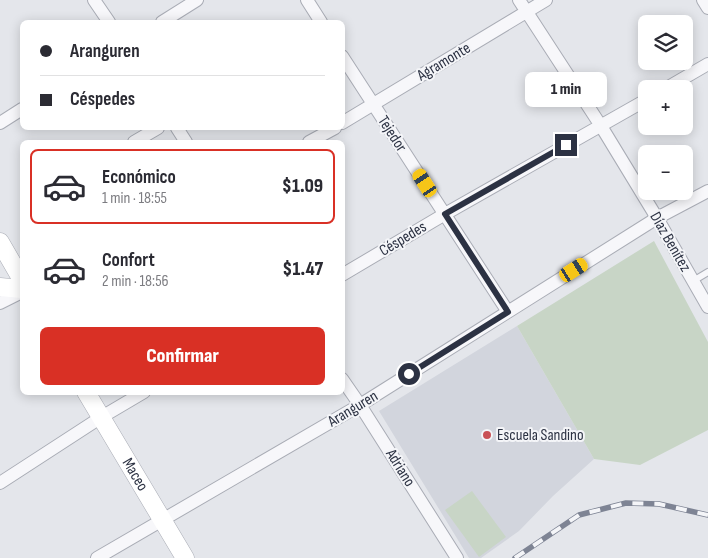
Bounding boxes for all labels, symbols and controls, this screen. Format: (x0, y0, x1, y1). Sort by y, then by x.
map controls (638, 15, 693, 200)
button: layers (638, 15, 693, 70)
street label: Agramonte (413, 39, 474, 86)
text: Aranguren (70, 40, 140, 63)
callout: 1 min (525, 72, 607, 108)
text: 1 min (551, 80, 581, 99)
button: + (638, 80, 693, 135)
text: Céspedes (70, 88, 135, 111)
street label: Tejedor (373, 112, 411, 156)
route end (555, 134, 577, 156)
button: − (638, 145, 693, 200)
icon: car (42, 164, 87, 209)
text: Económico (102, 166, 176, 189)
car (410, 166, 439, 200)
text: $1.09 (282, 175, 323, 198)
text: 1 min · 18:55 (102, 189, 167, 208)
street label: Díaz Benítez (645, 209, 695, 275)
street label: Céspedes (376, 217, 430, 260)
icon: car (42, 247, 87, 292)
text: Confort (102, 249, 155, 272)
car (557, 256, 590, 284)
text: $1.47 (283, 258, 323, 281)
text: 2 min · 18:56 (102, 272, 169, 291)
button: Confirmar (40, 327, 325, 385)
route start (398, 363, 420, 385)
street label: Aranguren (324, 387, 382, 432)
place label: Escuela Sandino (497, 426, 584, 445)
marker: Escuela Sandino (481, 429, 493, 441)
street label: Adriano (381, 445, 419, 490)
street label: Maceo (118, 455, 152, 494)

